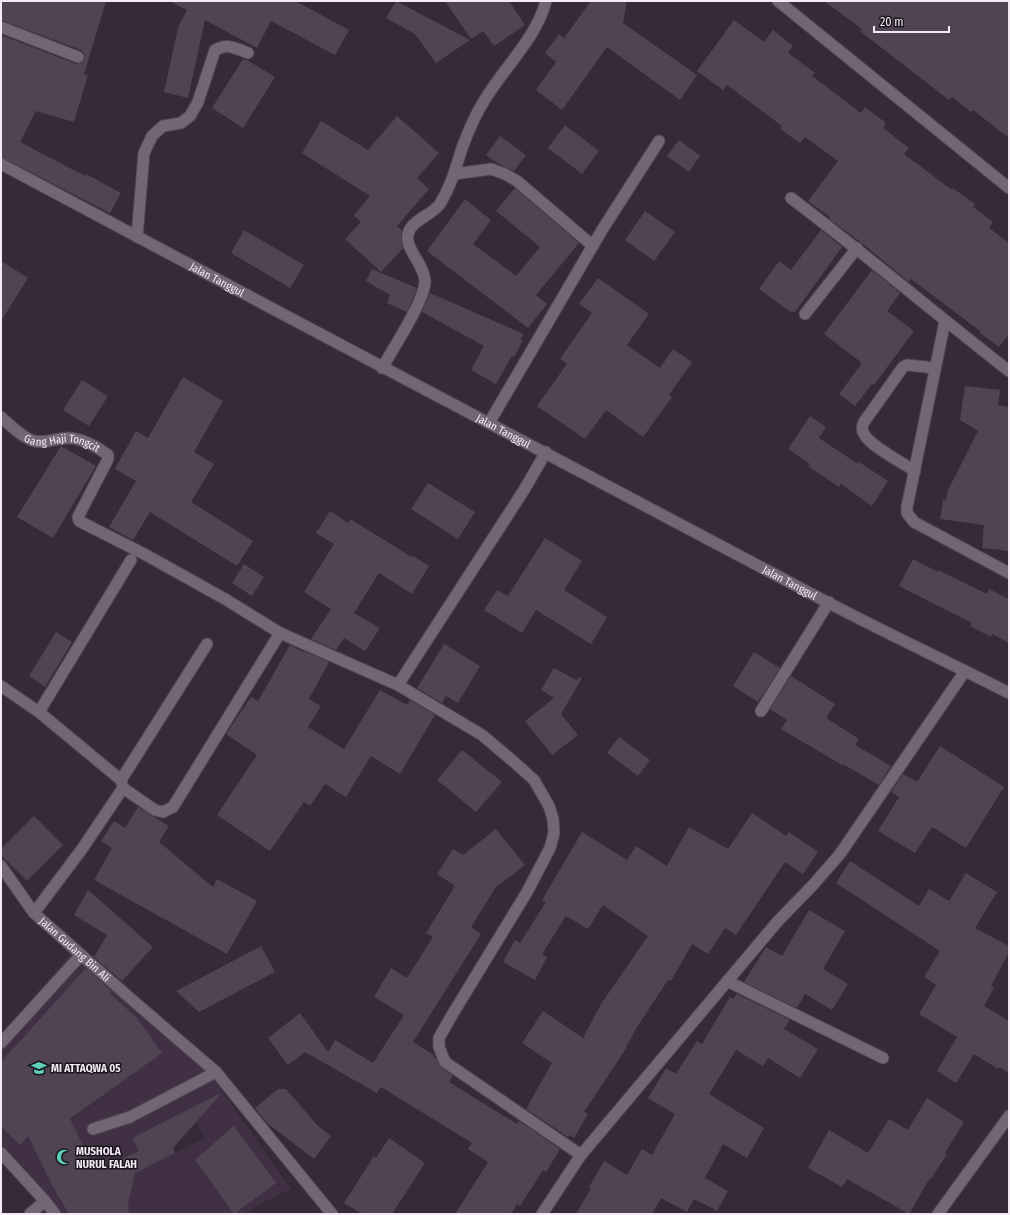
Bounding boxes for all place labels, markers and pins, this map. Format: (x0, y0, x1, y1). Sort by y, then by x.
school or university icon: MI ATTAQWA 05 (30, 1059, 48, 1077)
place label: MI ATTAQWA 05 (51, 1062, 121, 1075)
place label: MUSHOLA NURUL FALAH (76, 1145, 137, 1171)
mosque icon: MUSHOLA NURUL FALAH (55, 1148, 73, 1166)

